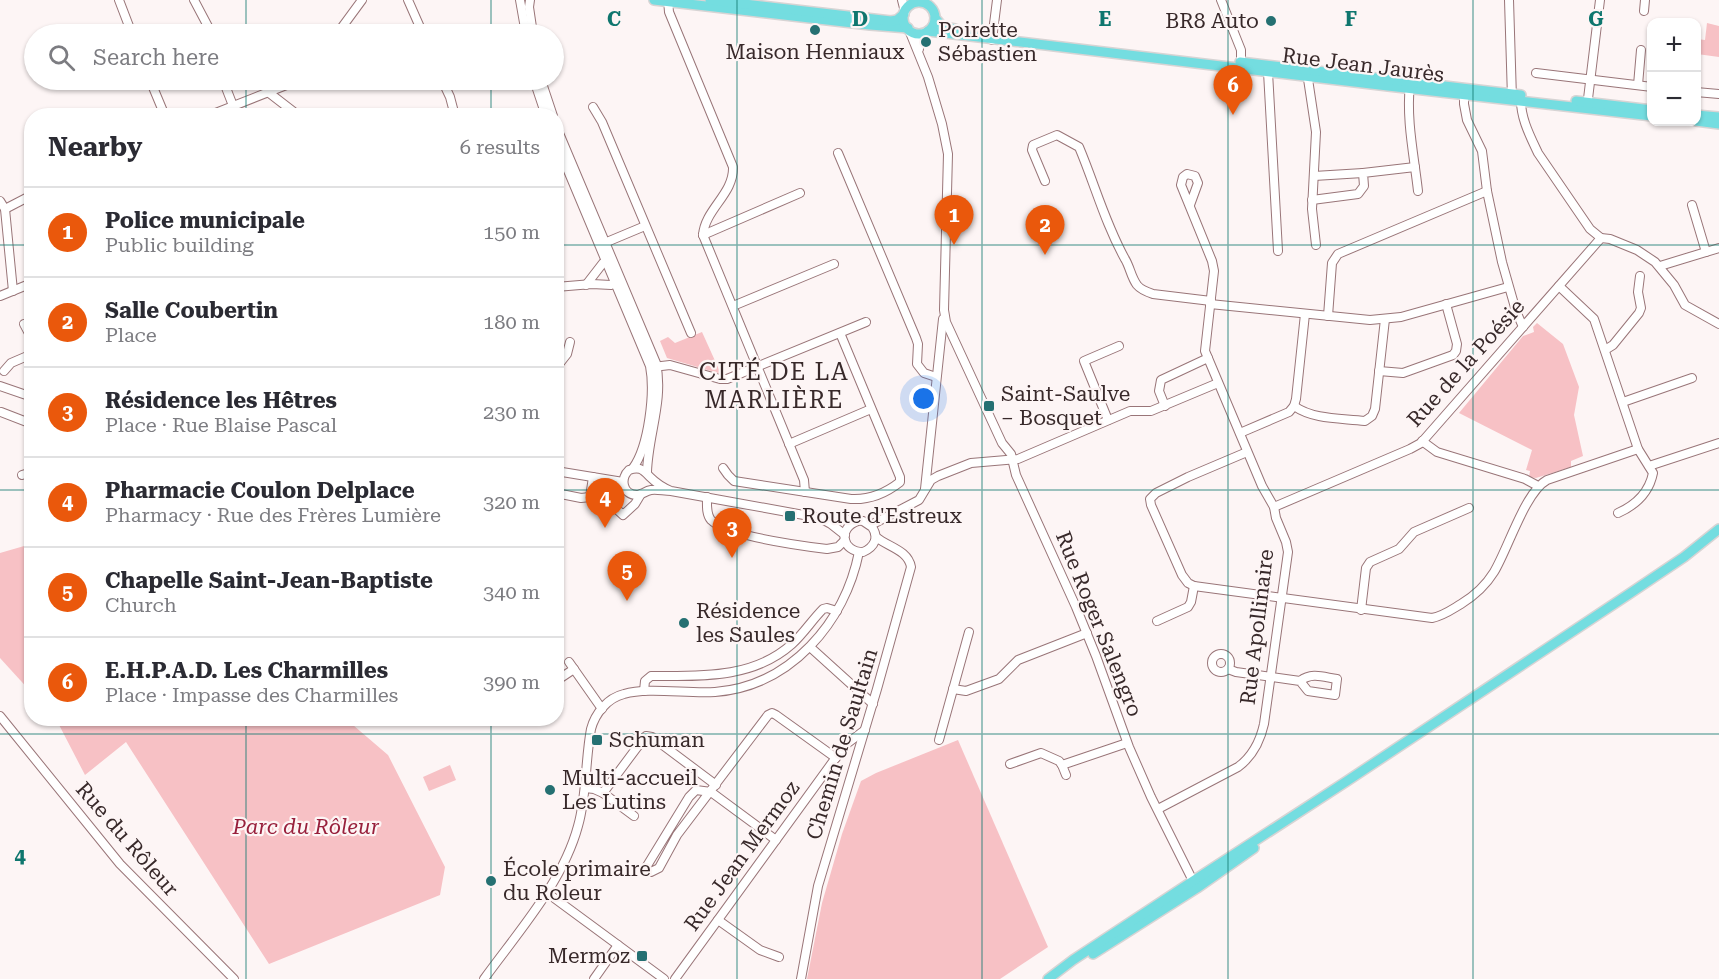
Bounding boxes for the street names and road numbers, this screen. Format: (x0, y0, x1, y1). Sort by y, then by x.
street label: Rue Jean Jaurès (1281, 43, 1445, 87)
street label: Rue de la Poésie (1402, 294, 1530, 432)
street label: Rue Roger Salengro (1051, 528, 1147, 720)
street label: Rue Apollinaire (1236, 548, 1278, 706)
street label: Chemin de Saultain (801, 645, 883, 842)
street label: Rue Jean Mermoz (680, 776, 804, 936)
street label: Rue du Rôleur (71, 777, 183, 901)

